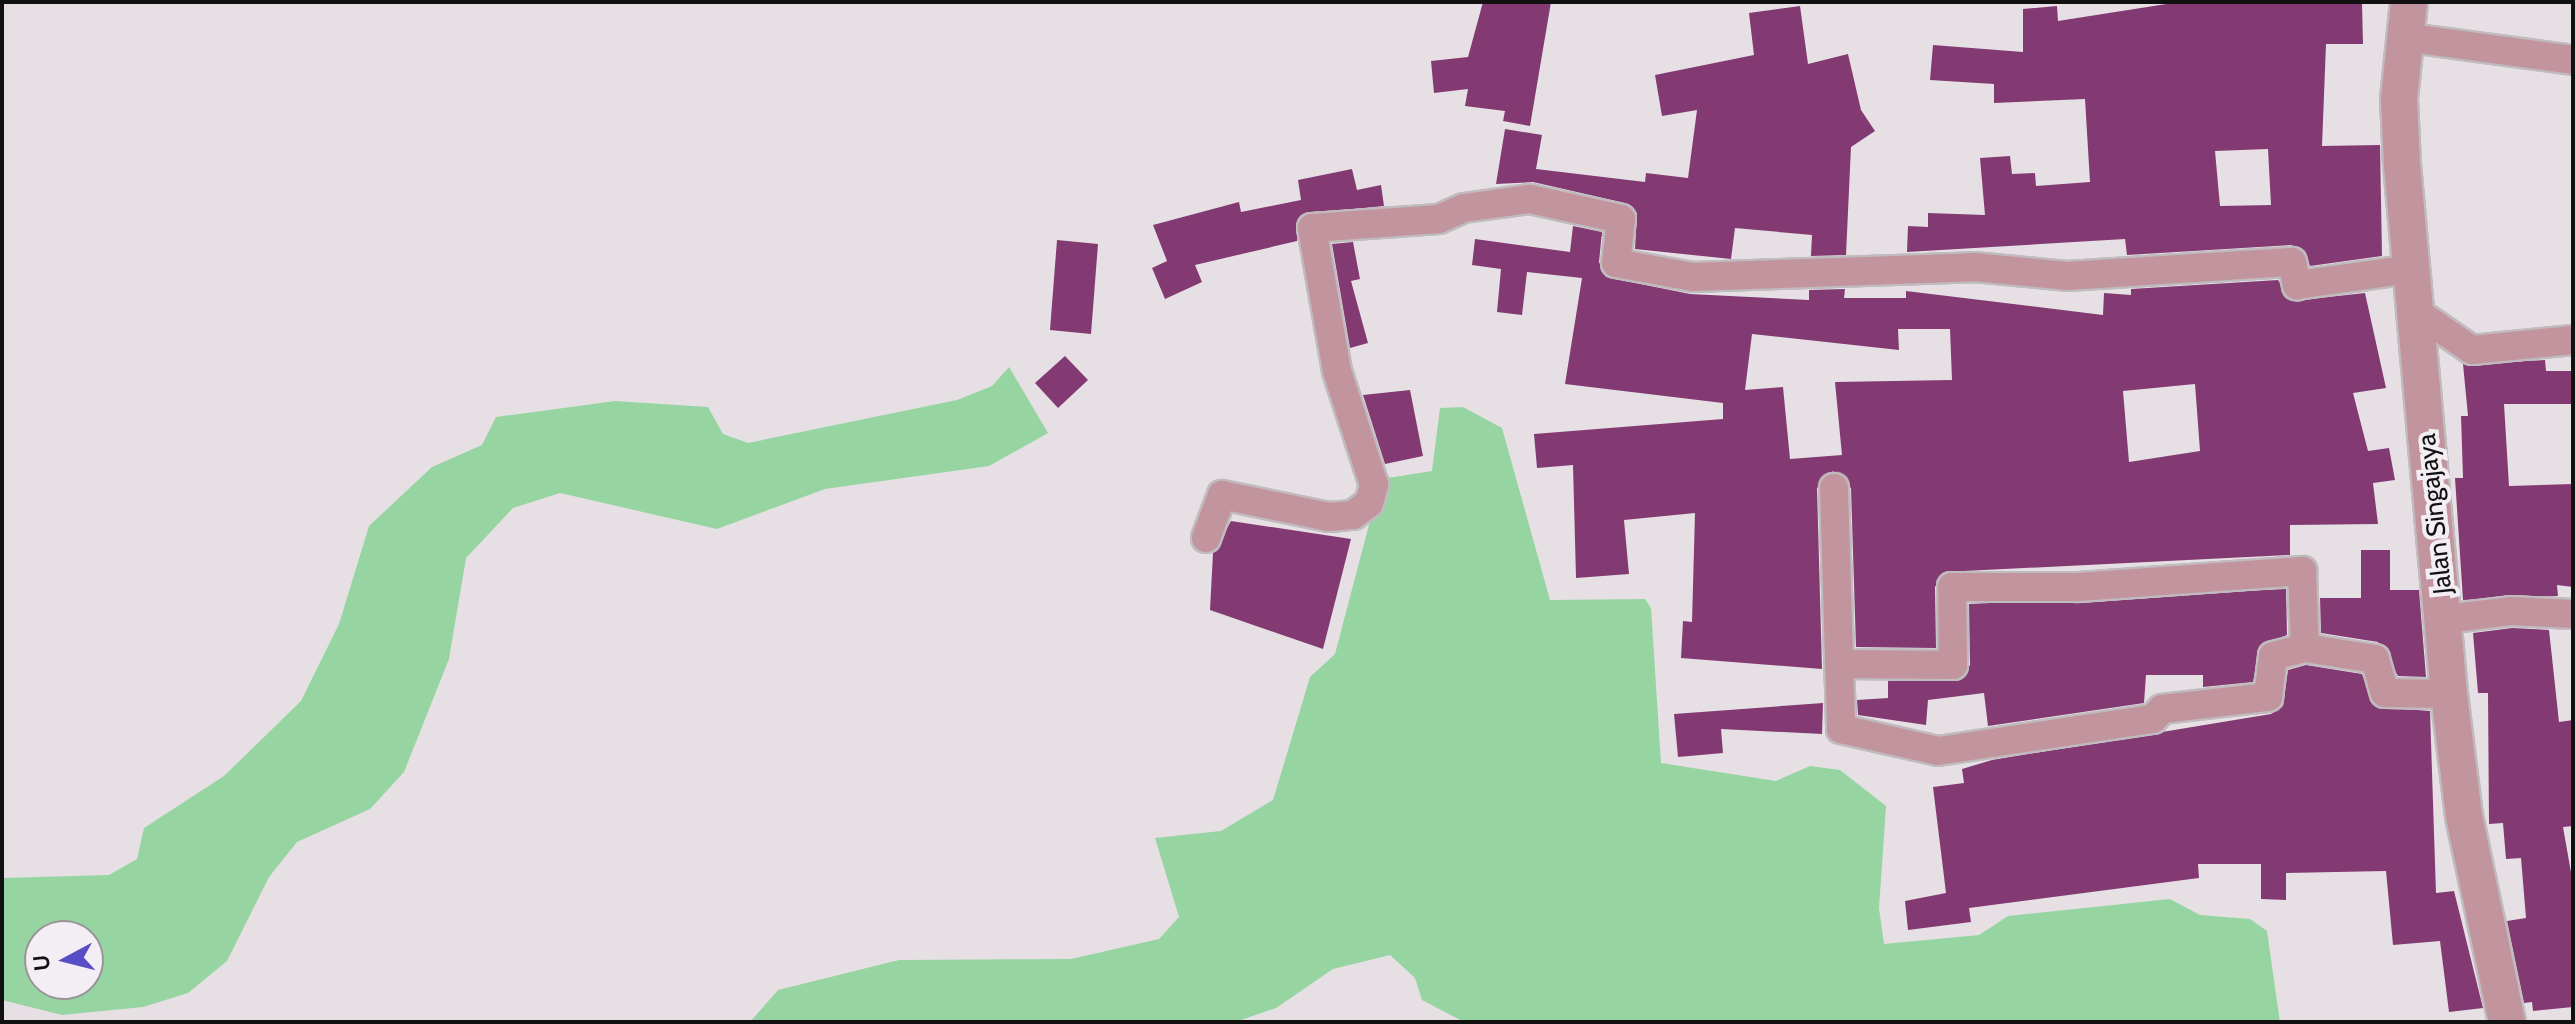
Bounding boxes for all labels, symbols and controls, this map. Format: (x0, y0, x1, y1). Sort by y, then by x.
street label: Jalan Singajaya (2411, 432, 2459, 596)
north arrow (24, 920, 104, 1000)
text: U (27, 953, 56, 972)

